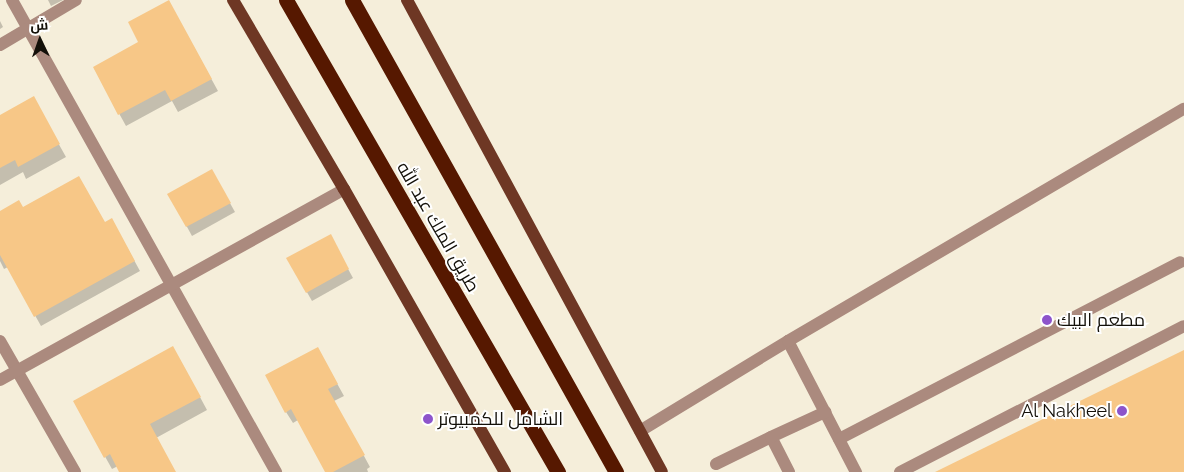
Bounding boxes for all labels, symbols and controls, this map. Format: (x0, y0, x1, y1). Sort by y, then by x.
north arrow (15, 15, 65, 65)
text: ش (30, 17, 49, 33)
street label: طريق الملك عبد الله (392, 158, 484, 296)
place label: مطعم البيك (1057, 309, 1145, 331)
marker: مطعم البيك (1041, 314, 1053, 326)
place label: Al Nakheel (1021, 400, 1112, 422)
marker: Al Nakheel (1116, 405, 1128, 417)
place label: الشامل للكمبيوتر (438, 408, 563, 430)
marker: الشامل للكمبيوتر (422, 413, 434, 425)

